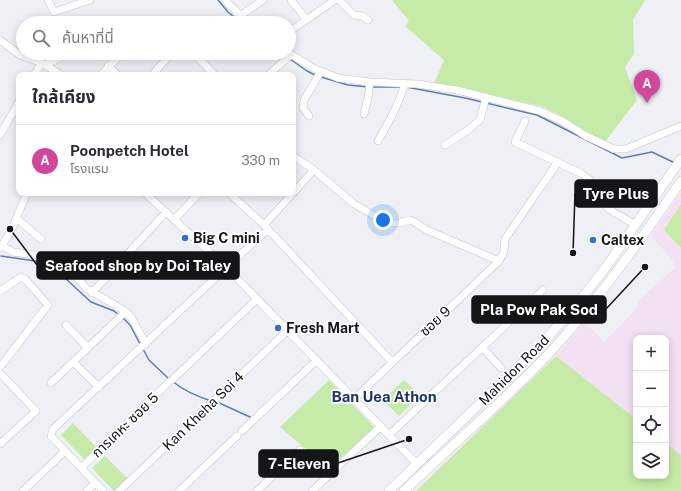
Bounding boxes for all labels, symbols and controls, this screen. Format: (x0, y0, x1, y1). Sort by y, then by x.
search box (16, 16, 296, 60)
icon: search (30, 27, 52, 49)
text: ค้นหาที่นี่ (62, 29, 114, 46)
pin: A (634, 70, 660, 103)
text: ใกล้เคียง (32, 87, 95, 107)
text: Poonpetch Hotel (70, 142, 189, 159)
text: A (40, 153, 50, 168)
text: 330 m (241, 153, 280, 168)
text: โรงแรม (70, 161, 109, 176)
callout: Tyre Plus (575, 180, 657, 207)
text: Tyre Plus (583, 185, 649, 202)
your location (373, 210, 393, 230)
place label: Big C mini (193, 230, 260, 246)
place label: Caltex (601, 232, 644, 248)
marker: Big C mini (180, 233, 190, 243)
marker: Caltex (588, 235, 598, 245)
callout: Seafood shop by Doi Taley (37, 252, 239, 279)
text: Seafood shop by Doi Taley (45, 257, 232, 274)
callout: Pla Pow Pak Sod (472, 296, 606, 323)
text: Pla Pow Pak Sod (480, 301, 598, 318)
street label: ซอย 9 (416, 303, 454, 339)
place label: Fresh Mart (286, 320, 360, 336)
marker: Fresh Mart (273, 323, 283, 333)
street label: Mahidon Road (476, 332, 552, 408)
map controls (633, 335, 669, 479)
button: + (633, 335, 669, 371)
street label: Kan Kheha Soi 4 (159, 368, 247, 454)
button: − (633, 371, 669, 407)
district label: Ban Uea Athon (331, 388, 437, 405)
street label: การเคหะ ซอย 5 (88, 389, 162, 461)
button: locate (633, 407, 669, 443)
button: layers (633, 443, 669, 479)
callout: 7-Eleven (259, 450, 338, 477)
text: 7-Eleven (268, 455, 330, 472)

